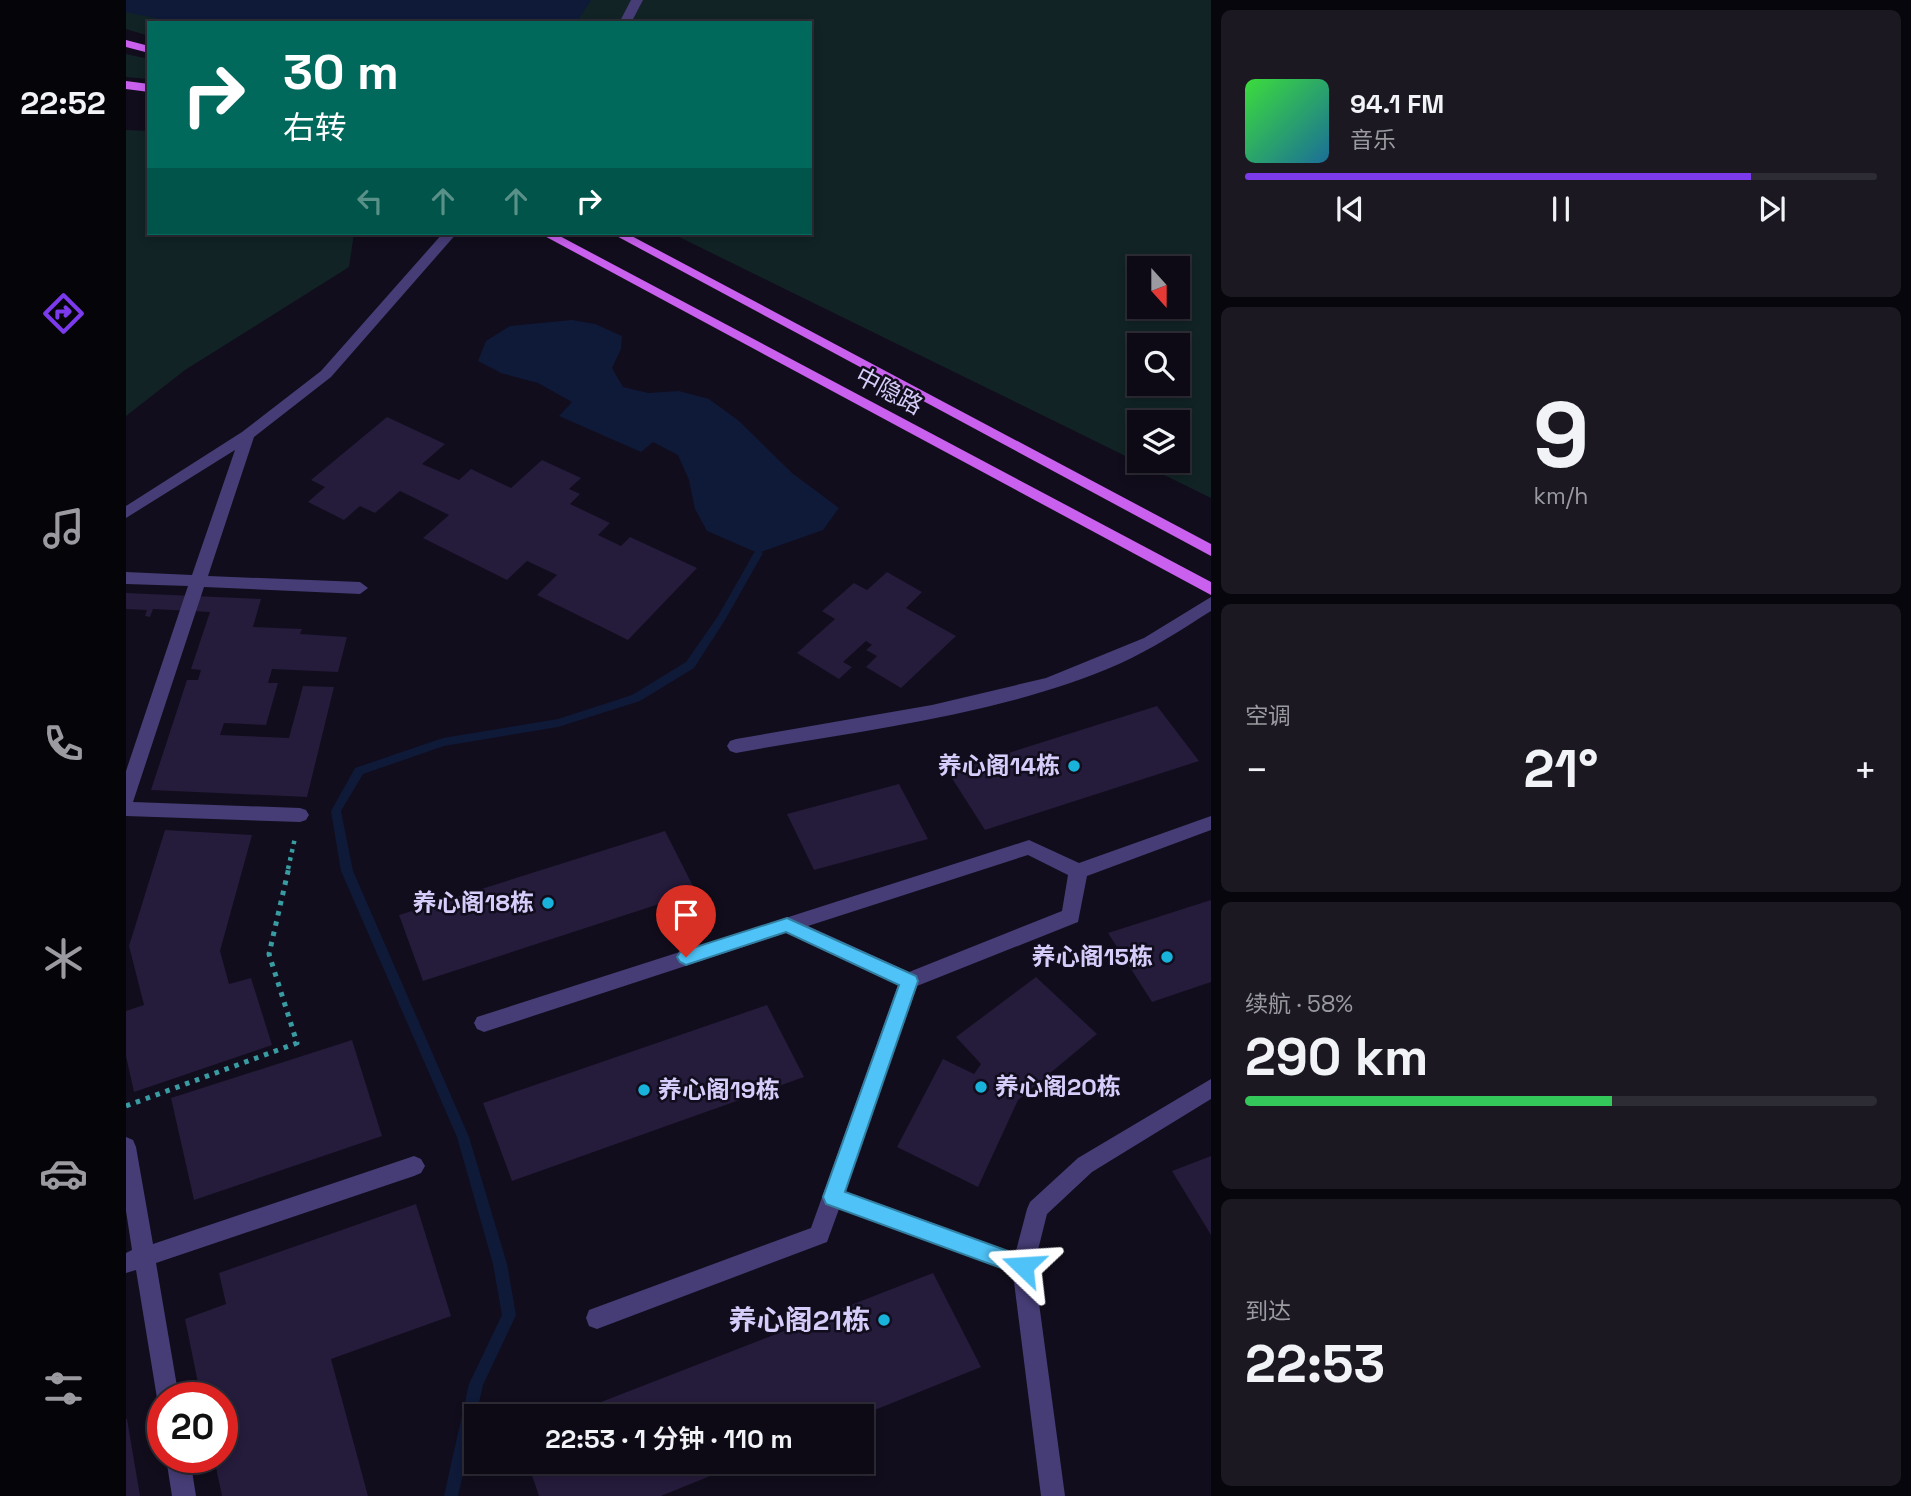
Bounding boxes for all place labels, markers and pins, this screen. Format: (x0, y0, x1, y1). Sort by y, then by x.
place label: 养心阁14栋 (938, 750, 1060, 781)
marker: 养心阁14栋 (1066, 758, 1082, 774)
pin (656, 885, 716, 957)
place label: 养心阁18栋 (413, 887, 534, 918)
marker: 养心阁18栋 (540, 895, 556, 911)
place label: 养心阁15栋 (1032, 941, 1153, 972)
marker: 养心阁15栋 (1159, 949, 1175, 965)
place label: 养心阁20栋 (995, 1071, 1121, 1102)
place label: 养心阁19栋 (658, 1074, 780, 1105)
marker: 养心阁20栋 (973, 1079, 989, 1095)
marker: 养心阁19栋 (636, 1082, 652, 1098)
place label: 养心阁21栋 (729, 1302, 870, 1338)
marker: 养心阁21栋 (876, 1312, 892, 1328)

